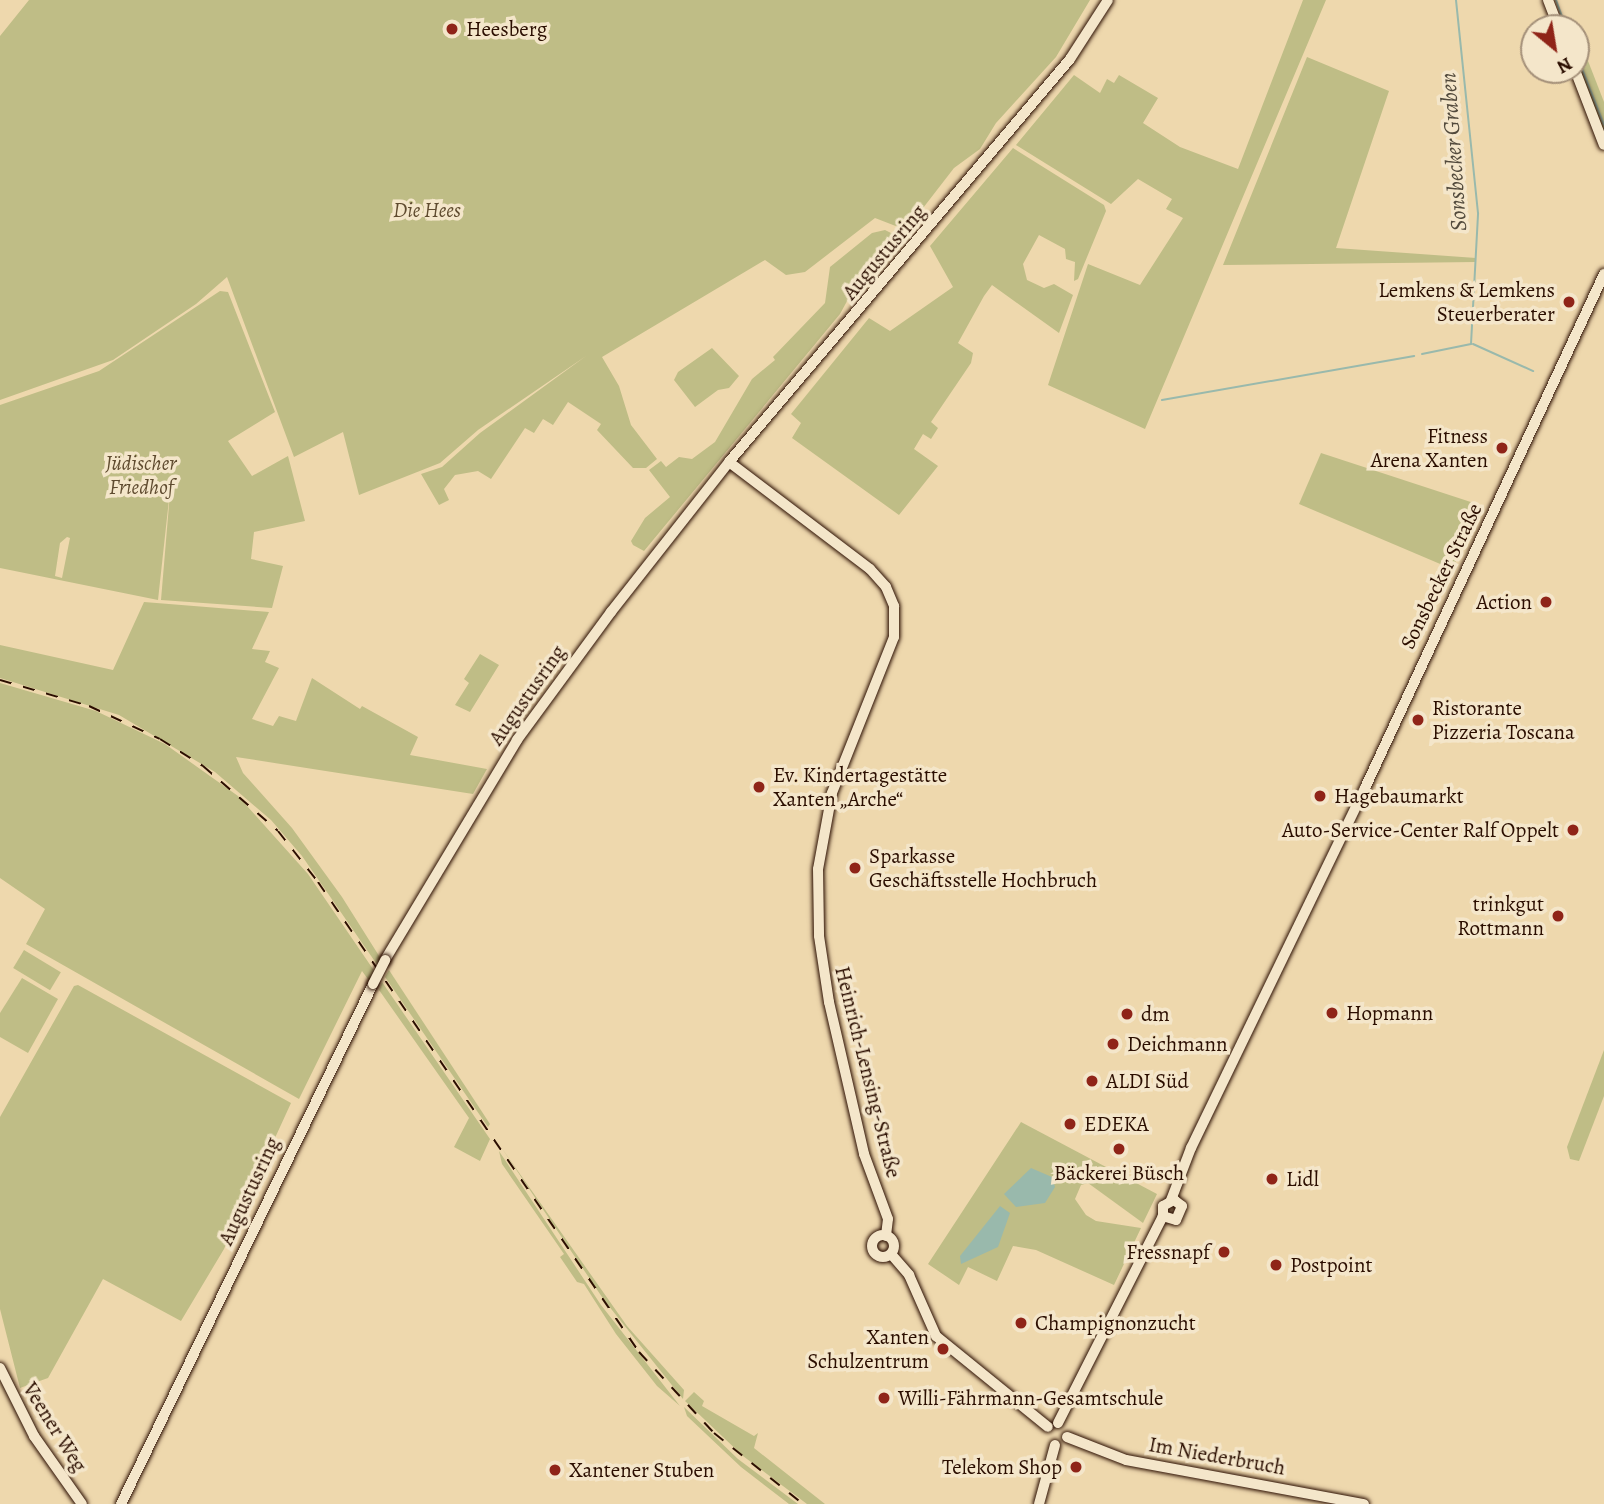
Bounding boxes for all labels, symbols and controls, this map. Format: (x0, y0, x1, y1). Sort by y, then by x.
north arrow (1520, 14, 1590, 84)
place label: Heesberg (466, 16, 547, 42)
marker: Heesberg (444, 21, 460, 37)
text: N (1552, 51, 1577, 80)
water label: Sonsbecker Graben (1435, 72, 1473, 232)
park label: Die Hees (393, 197, 461, 223)
street label: Augustusring (837, 199, 931, 305)
place label: Lemkens & Lemkens Steuerberater (1378, 277, 1555, 327)
marker: Lemkens & Lemkens Steuerberater (1561, 294, 1577, 310)
place label: Fitness Arena Xanten (1371, 423, 1488, 473)
marker: Fitness Arena Xanten (1494, 440, 1510, 456)
park label: Jüdischer Friedhof (106, 450, 176, 500)
street label: Sonsbecker Straße (1395, 499, 1487, 653)
place label: Action (1476, 589, 1532, 615)
marker: Action (1538, 594, 1554, 610)
street label: Augustusring (483, 640, 571, 750)
place label: Ristorante Pizzeria Toscana (1432, 695, 1575, 745)
marker: Ristorante Pizzeria Toscana (1410, 712, 1426, 728)
place label: Ev. Kindertagestätte Xanten „Arche“ (773, 762, 948, 812)
marker: Ev. Kindertagestätte Xanten „Arche“ (751, 779, 767, 795)
place label: Hagebaumarkt (1334, 783, 1464, 809)
marker: Hagebaumarkt (1312, 788, 1328, 804)
place label: Auto-Service-Center Ralf Oppelt (1282, 817, 1559, 843)
marker: Auto-Service-Center Ralf Oppelt (1565, 822, 1581, 838)
place label: Sparkasse Geschäftsstelle Hochbruch (869, 843, 1097, 893)
marker: Sparkasse Geschäftsstelle Hochbruch (847, 860, 863, 876)
place label: trinkgut Rottmann (1457, 891, 1544, 941)
marker: trinkgut Rottmann (1550, 908, 1566, 924)
street label: Heinrich-Lensing-Straße (830, 964, 906, 1180)
place label: Hopmann (1346, 1000, 1433, 1026)
place label: dm (1141, 1001, 1170, 1027)
marker: Hopmann (1324, 1005, 1340, 1021)
marker: dm (1119, 1006, 1135, 1022)
place label: Deichmann (1127, 1031, 1227, 1057)
marker: Deichmann (1105, 1036, 1121, 1052)
place label: ALDI Süd (1106, 1068, 1189, 1094)
marker: ALDI Süd (1084, 1073, 1100, 1089)
place label: EDEKA (1084, 1111, 1149, 1137)
marker: EDEKA (1062, 1116, 1078, 1132)
street label: Augustusring (213, 1133, 285, 1249)
marker: Bäckerei Büsch (1111, 1141, 1127, 1157)
place label: Bäckerei Büsch (1054, 1160, 1184, 1186)
place label: Lidl (1286, 1166, 1319, 1192)
marker: Lidl (1264, 1171, 1280, 1187)
place label: Fressnapf (1126, 1239, 1210, 1265)
marker: Fressnapf (1216, 1244, 1232, 1260)
place label: Postpoint (1290, 1252, 1372, 1278)
marker: Postpoint (1268, 1257, 1284, 1273)
place label: Champignonzucht (1035, 1310, 1196, 1336)
marker: Champignonzucht (1013, 1315, 1029, 1331)
place label: Xanten Schulzentrum (807, 1324, 929, 1374)
marker: Xanten Schulzentrum (935, 1341, 951, 1357)
street label: Veener Weg (18, 1378, 92, 1476)
place label: Willi-Fährmann-Gesamtschule (898, 1385, 1163, 1411)
marker: Willi-Fährmann-Gesamtschule (876, 1390, 892, 1406)
street label: Im Niederbruch (1147, 1432, 1287, 1480)
place label: Telekom Shop (942, 1454, 1062, 1480)
place label: Xantener Stuben (569, 1457, 714, 1483)
marker: Telekom Shop (1068, 1459, 1084, 1475)
marker: Xantener Stuben (547, 1462, 563, 1478)

